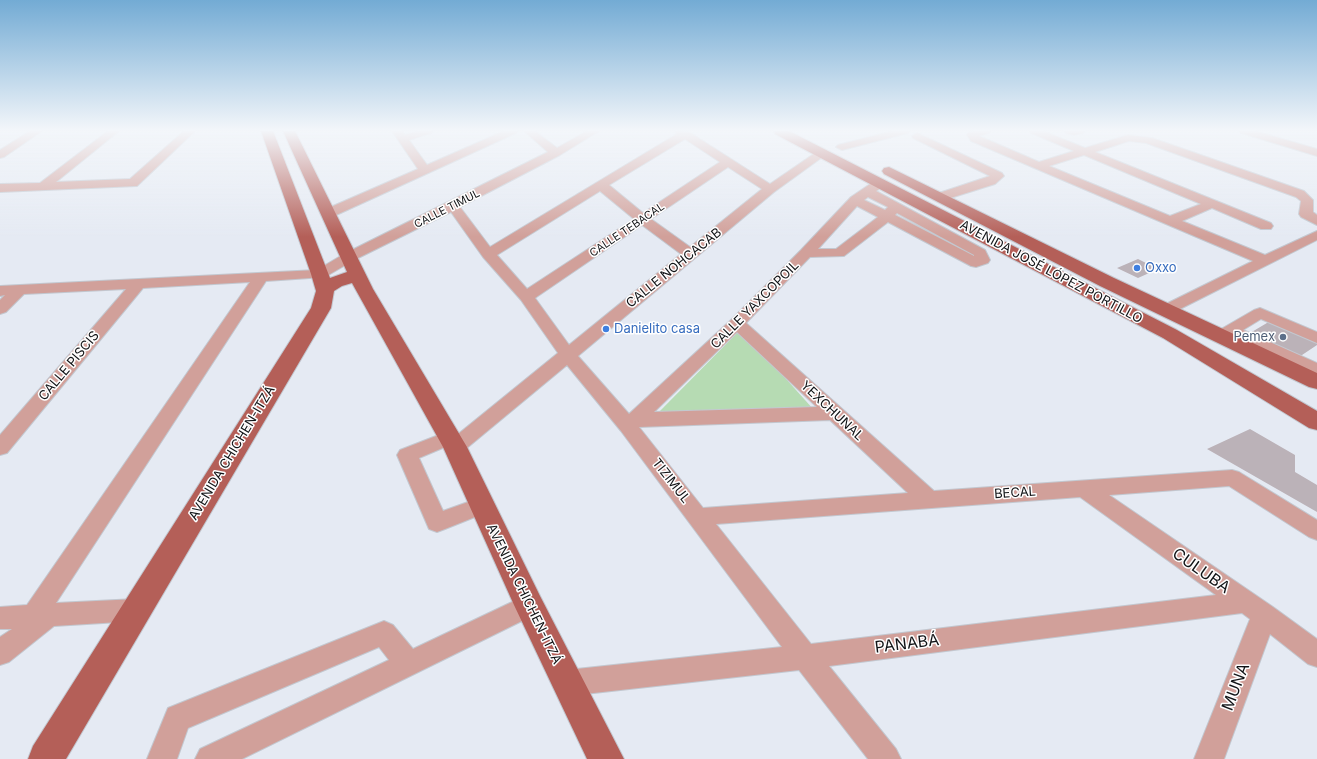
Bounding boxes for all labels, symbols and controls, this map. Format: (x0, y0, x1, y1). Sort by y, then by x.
street label: CALLE TIMUL (412, 187, 482, 231)
street label: CALLE TEBACAL (587, 200, 667, 260)
street label: AVENIDA JOSÉ LÓPEZ PORTILLO (957, 217, 1145, 327)
street label: CALLE NOHCACAB (623, 225, 725, 311)
street label: CALLE YAXCOPOIL (708, 258, 802, 352)
place label: Oxxo (1145, 260, 1177, 276)
marker: Oxxo (1132, 263, 1142, 273)
place label: Danielito casa (614, 321, 700, 337)
marker: Danielito casa (601, 324, 611, 334)
street label: CALLE PISCIS (35, 328, 103, 404)
place label: Pemex (1233, 329, 1275, 345)
marker: Pemex (1278, 332, 1288, 342)
street label: YEXCHUNAL (797, 378, 867, 444)
street label: AVENIDA CHICHEN-ITZÁ (186, 383, 278, 523)
street label: TIZIMUL (649, 456, 693, 506)
street label: BECAL (994, 484, 1036, 502)
street label: AVENIDA CHICHEN-ITZÁ (483, 521, 565, 667)
street label: CULUBA (1168, 544, 1234, 598)
street label: PANABÁ (874, 631, 940, 657)
street label: MUNA (1218, 660, 1254, 714)

